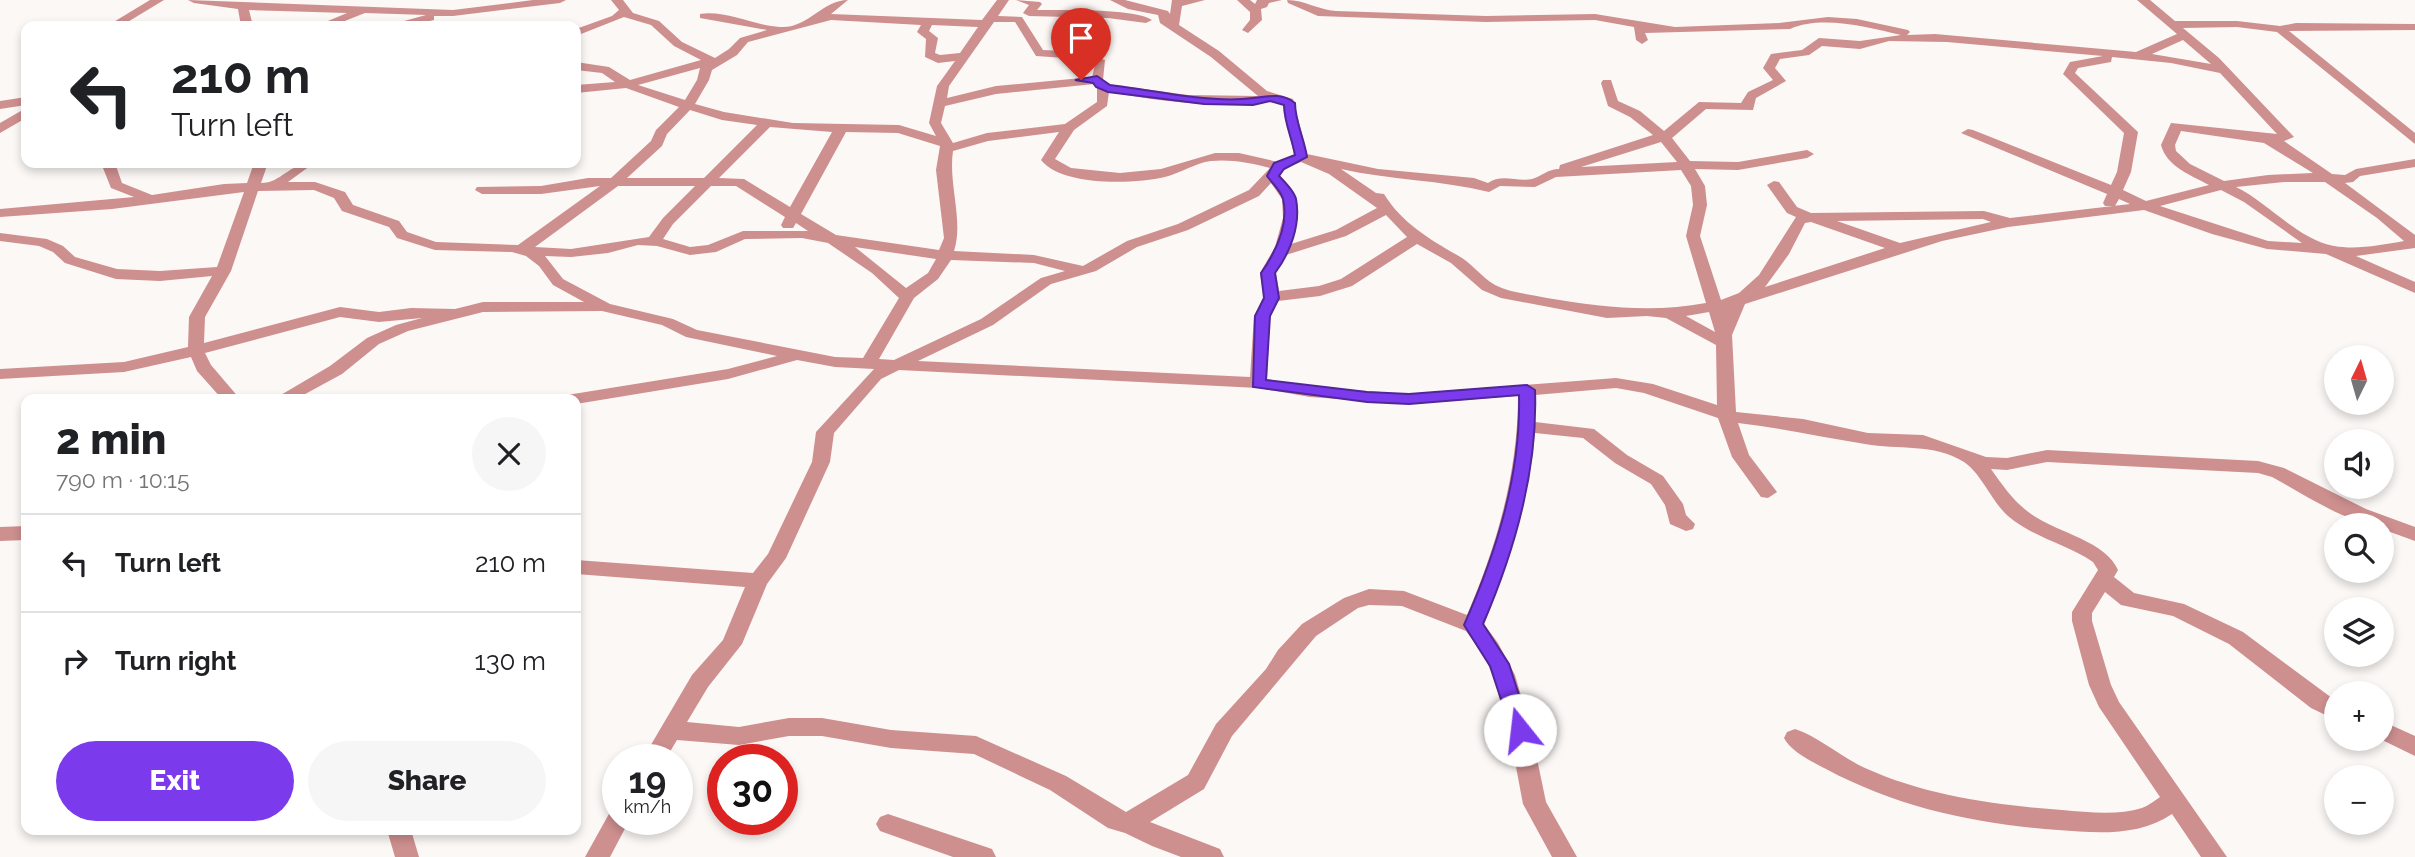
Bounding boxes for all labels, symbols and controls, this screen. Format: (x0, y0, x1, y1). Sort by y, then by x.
pin (1051, 8, 1111, 80)
icon: arrive (1062, 19, 1100, 57)
text: 210 m (171, 47, 310, 104)
icon: left (56, 49, 147, 140)
text: Turn left (171, 106, 293, 143)
north arrow (2324, 345, 2394, 415)
map controls (2324, 345, 2394, 835)
text: 2 min (56, 415, 166, 464)
button: close (472, 417, 546, 491)
button: sound (2324, 429, 2394, 499)
text: 790 m · 10:15 (56, 466, 190, 493)
button: search (2324, 513, 2394, 583)
icon: left (56, 544, 94, 582)
text: Turn left (115, 548, 221, 578)
text: 210 m (475, 548, 546, 578)
button: layers (2324, 597, 2394, 667)
icon: right (56, 642, 94, 680)
text: Turn right (115, 646, 236, 676)
text: 130 m (475, 646, 546, 676)
button: + (2324, 681, 2394, 751)
position arrow (1483, 693, 1557, 767)
button: Exit (56, 741, 294, 821)
button: Share (308, 741, 546, 821)
speed limit sign: 30 (707, 744, 798, 835)
text: 19 (629, 760, 666, 801)
button: − (2324, 765, 2394, 835)
text: km/h (624, 796, 671, 817)

